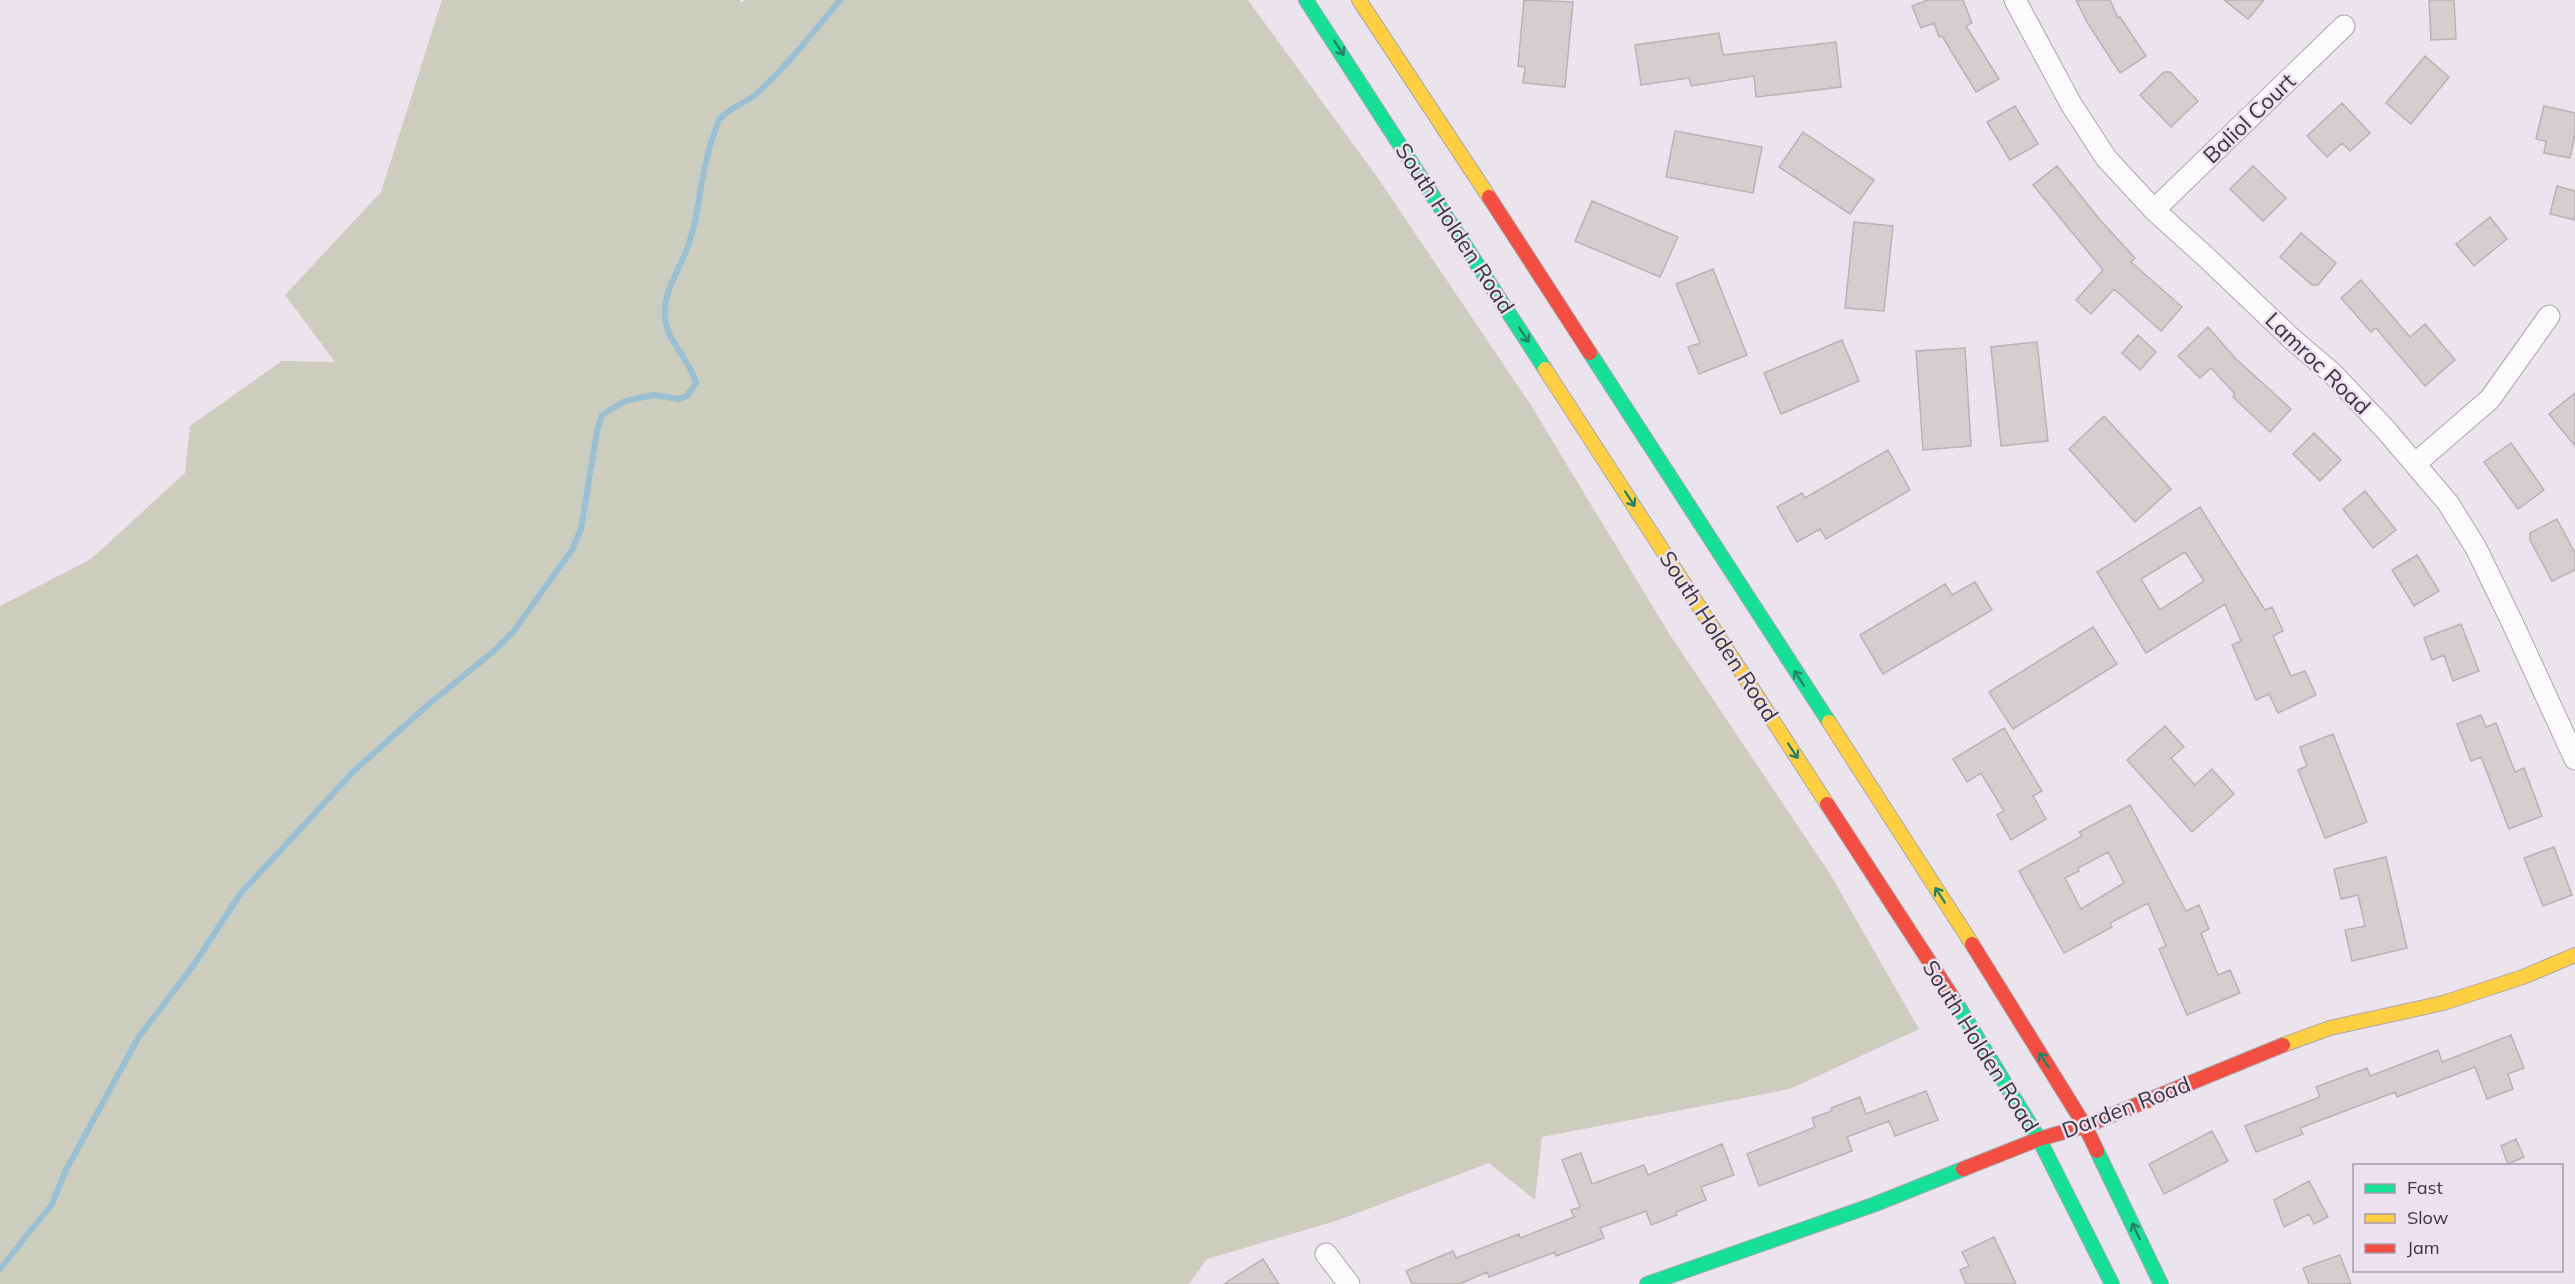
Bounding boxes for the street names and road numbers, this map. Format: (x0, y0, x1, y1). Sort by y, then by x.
street label: Baliol Court (2197, 67, 2301, 169)
street label: South Holden Road (1389, 137, 1521, 319)
street label: Lamroc Road (2260, 306, 2376, 420)
street label: South Holden Road (1653, 545, 1785, 727)
street label: South Holden Road (1917, 955, 2045, 1137)
street label: Darden Road (2058, 1070, 2194, 1144)

